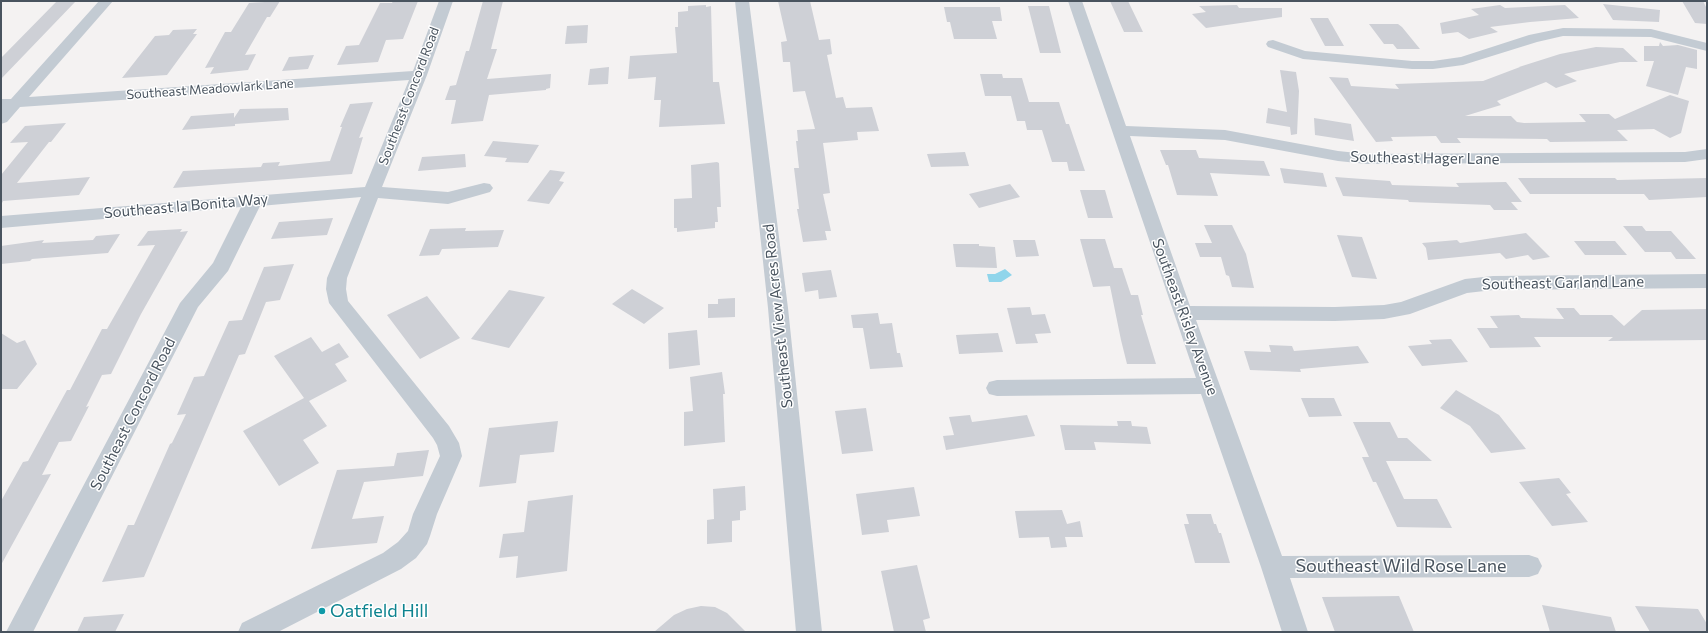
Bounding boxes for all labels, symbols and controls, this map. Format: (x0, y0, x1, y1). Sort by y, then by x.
street label: Southeast Concord Road (375, 25, 443, 167)
street label: Southeast Meadowlark Lane (126, 75, 294, 103)
street label: Southeast Hager Lane (1350, 148, 1500, 168)
street label: Southeast la Bonita Way (103, 190, 269, 222)
street label: Southeast View Acres Road (759, 223, 797, 409)
street label: Southeast Risley Avenue (1148, 236, 1222, 398)
street label: Southeast Garland Lane (1482, 273, 1644, 293)
street label: Southeast Concord Road (87, 335, 179, 493)
street label: Southeast Wild Rose Lane (1295, 555, 1507, 577)
place label: Oatfield Hill (330, 600, 428, 622)
marker: Oatfield Hill (317, 606, 327, 616)

